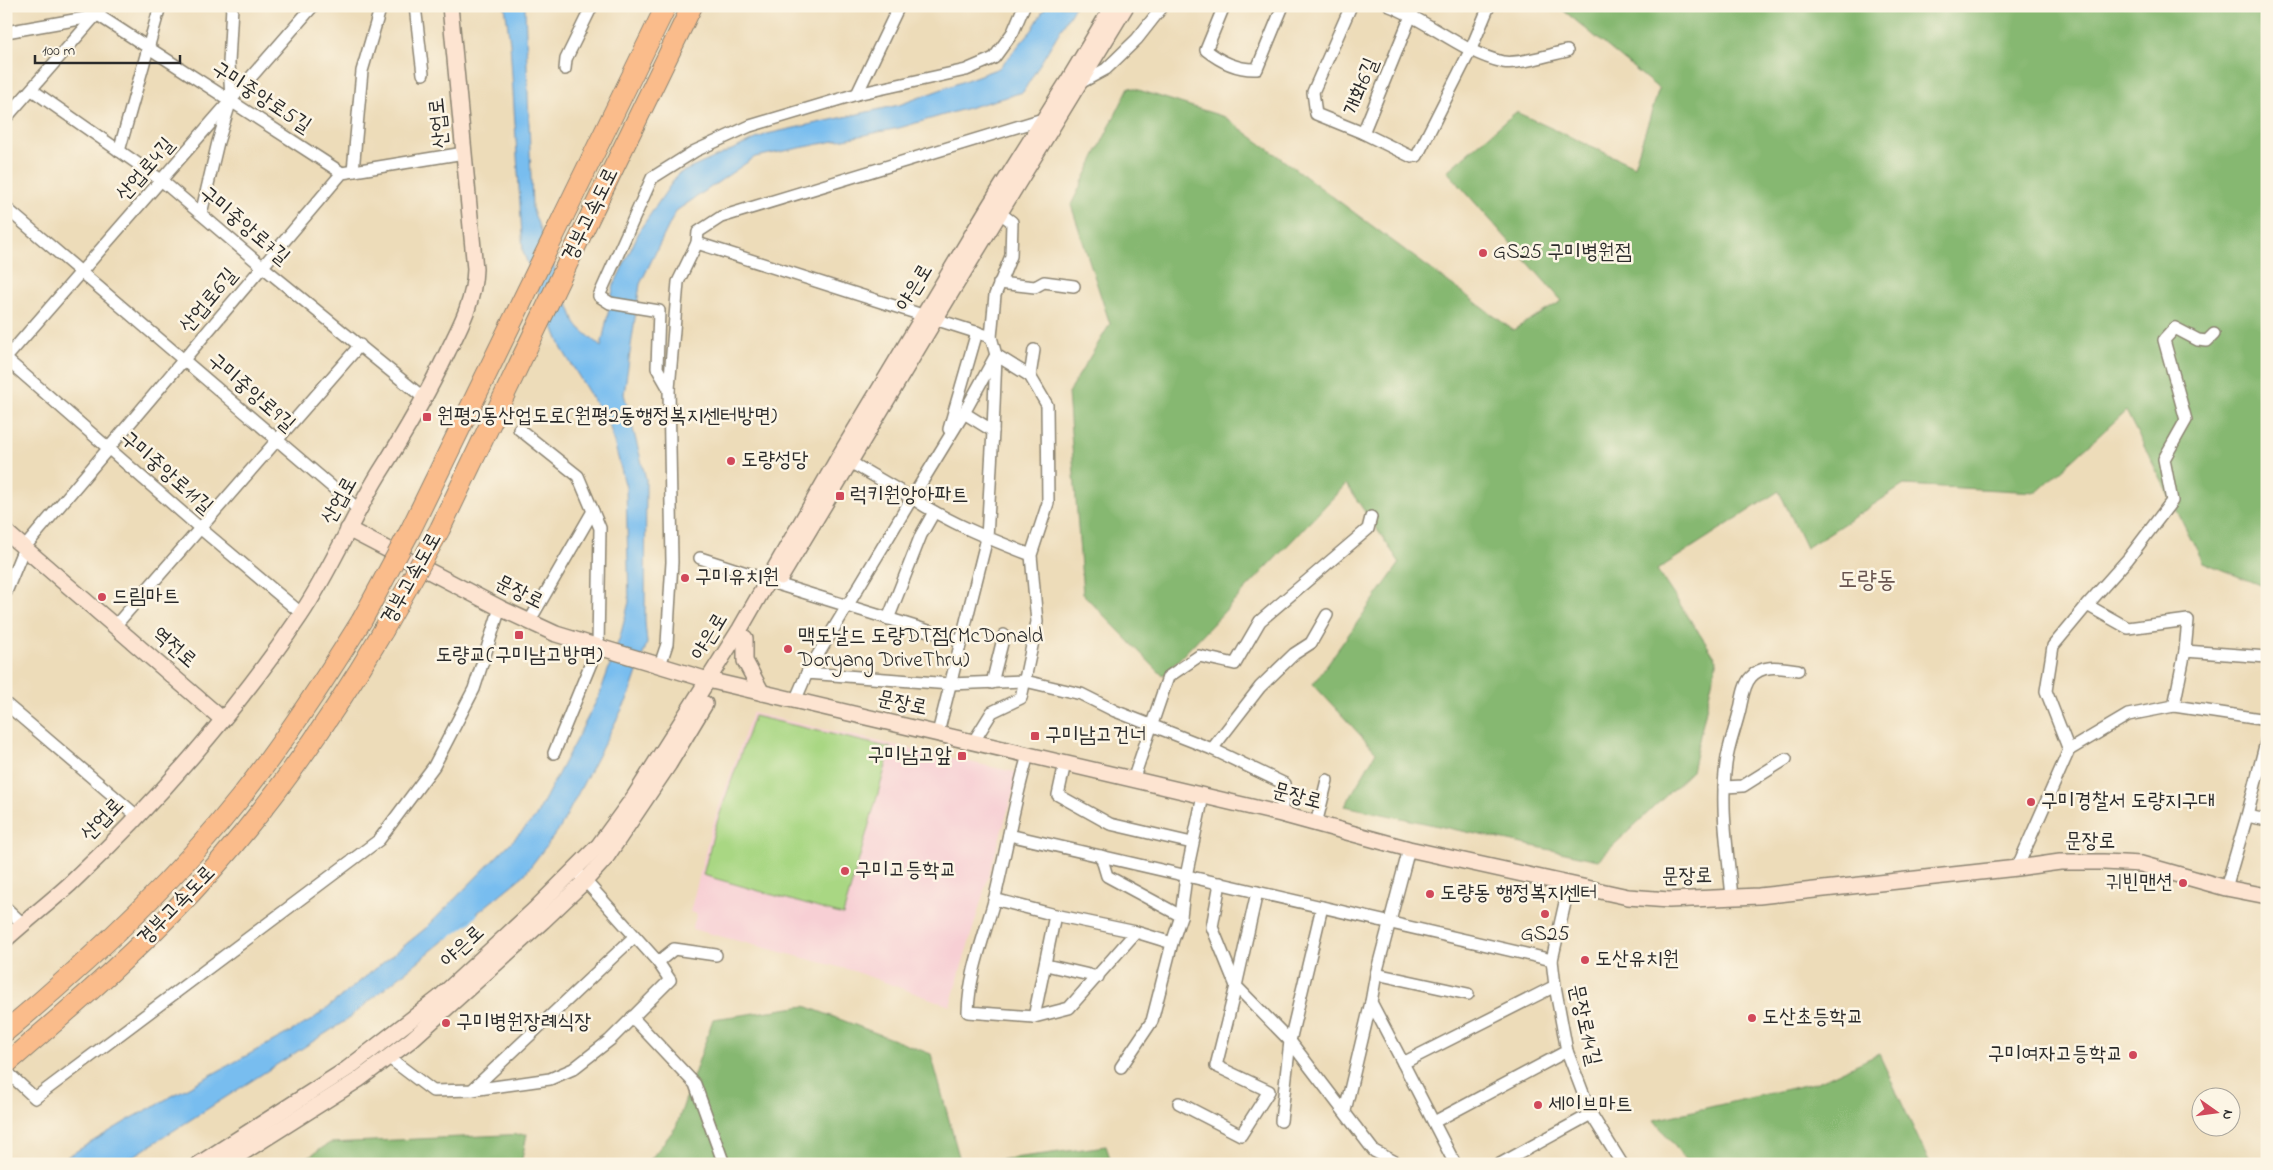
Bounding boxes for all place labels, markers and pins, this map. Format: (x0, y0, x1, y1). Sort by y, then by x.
place label: GS25 구미병원점 (1493, 238, 1632, 268)
marker: GS25 구미병원점 (1477, 247, 1489, 259)
place label: 원평2동산업도로(원평2동행정복지센터방면) (437, 402, 777, 432)
marker: 원평2동산업도로(원평2동행정복지센터방면) (421, 411, 433, 423)
place label: 도량성당 (741, 446, 809, 476)
marker: 도량성당 (725, 455, 737, 467)
place label: 럭키원앙아파트 (850, 481, 968, 511)
marker: 럭키원앙아파트 (834, 490, 846, 502)
place label: 구미유치원 (695, 563, 780, 593)
marker: 구미유치원 (679, 572, 691, 584)
place label: 드림마트 (112, 582, 180, 612)
marker: 드림마트 (96, 591, 108, 603)
place label: 맥도날드 도량DT점(McDonald Doryang DriveThru) (797, 622, 1043, 678)
marker: 도량교(구미남고방면) (513, 629, 525, 641)
place label: 도량교(구미남고방면) (435, 641, 603, 671)
marker: 맥도날드 도량DT점(McDonald Doryang DriveThru) (782, 643, 794, 655)
place label: 구미남고건너 (1045, 721, 1146, 751)
marker: 구미남고건너 (1029, 730, 1041, 742)
place label: 구미남고앞 (868, 741, 952, 771)
marker: 구미남고앞 (956, 750, 968, 762)
place label: 구미경찰서 도량지구대 (2041, 787, 2215, 817)
marker: 구미경찰서 도량지구대 (2025, 796, 2037, 808)
place label: 구미고등학교 (855, 856, 956, 886)
marker: 구미고등학교 (839, 865, 851, 877)
place label: 귀빈맨션 (2105, 868, 2173, 898)
marker: 귀빈맨션 (2177, 877, 2189, 889)
place label: 도량동 행정복지센터 (1440, 879, 1597, 909)
marker: 도량동 행정복지센터 (1424, 888, 1436, 900)
marker: GS25 (1539, 908, 1551, 920)
place label: GS25 (1520, 920, 1570, 950)
place label: 도산유치원 (1595, 945, 1680, 975)
marker: 도산유치원 (1579, 954, 1591, 966)
place label: 도산초등학교 (1762, 1003, 1863, 1033)
place label: 구미병원장례식장 (456, 1008, 591, 1038)
marker: 도산초등학교 (1746, 1012, 1758, 1024)
marker: 구미병원장례식장 (440, 1017, 452, 1029)
place label: 구미여자고등학교 (1988, 1040, 2123, 1070)
marker: 구미여자고등학교 (2127, 1049, 2139, 1061)
place label: 세이브마트 (1548, 1090, 1633, 1120)
marker: 세이브마트 (1532, 1099, 1544, 1111)

